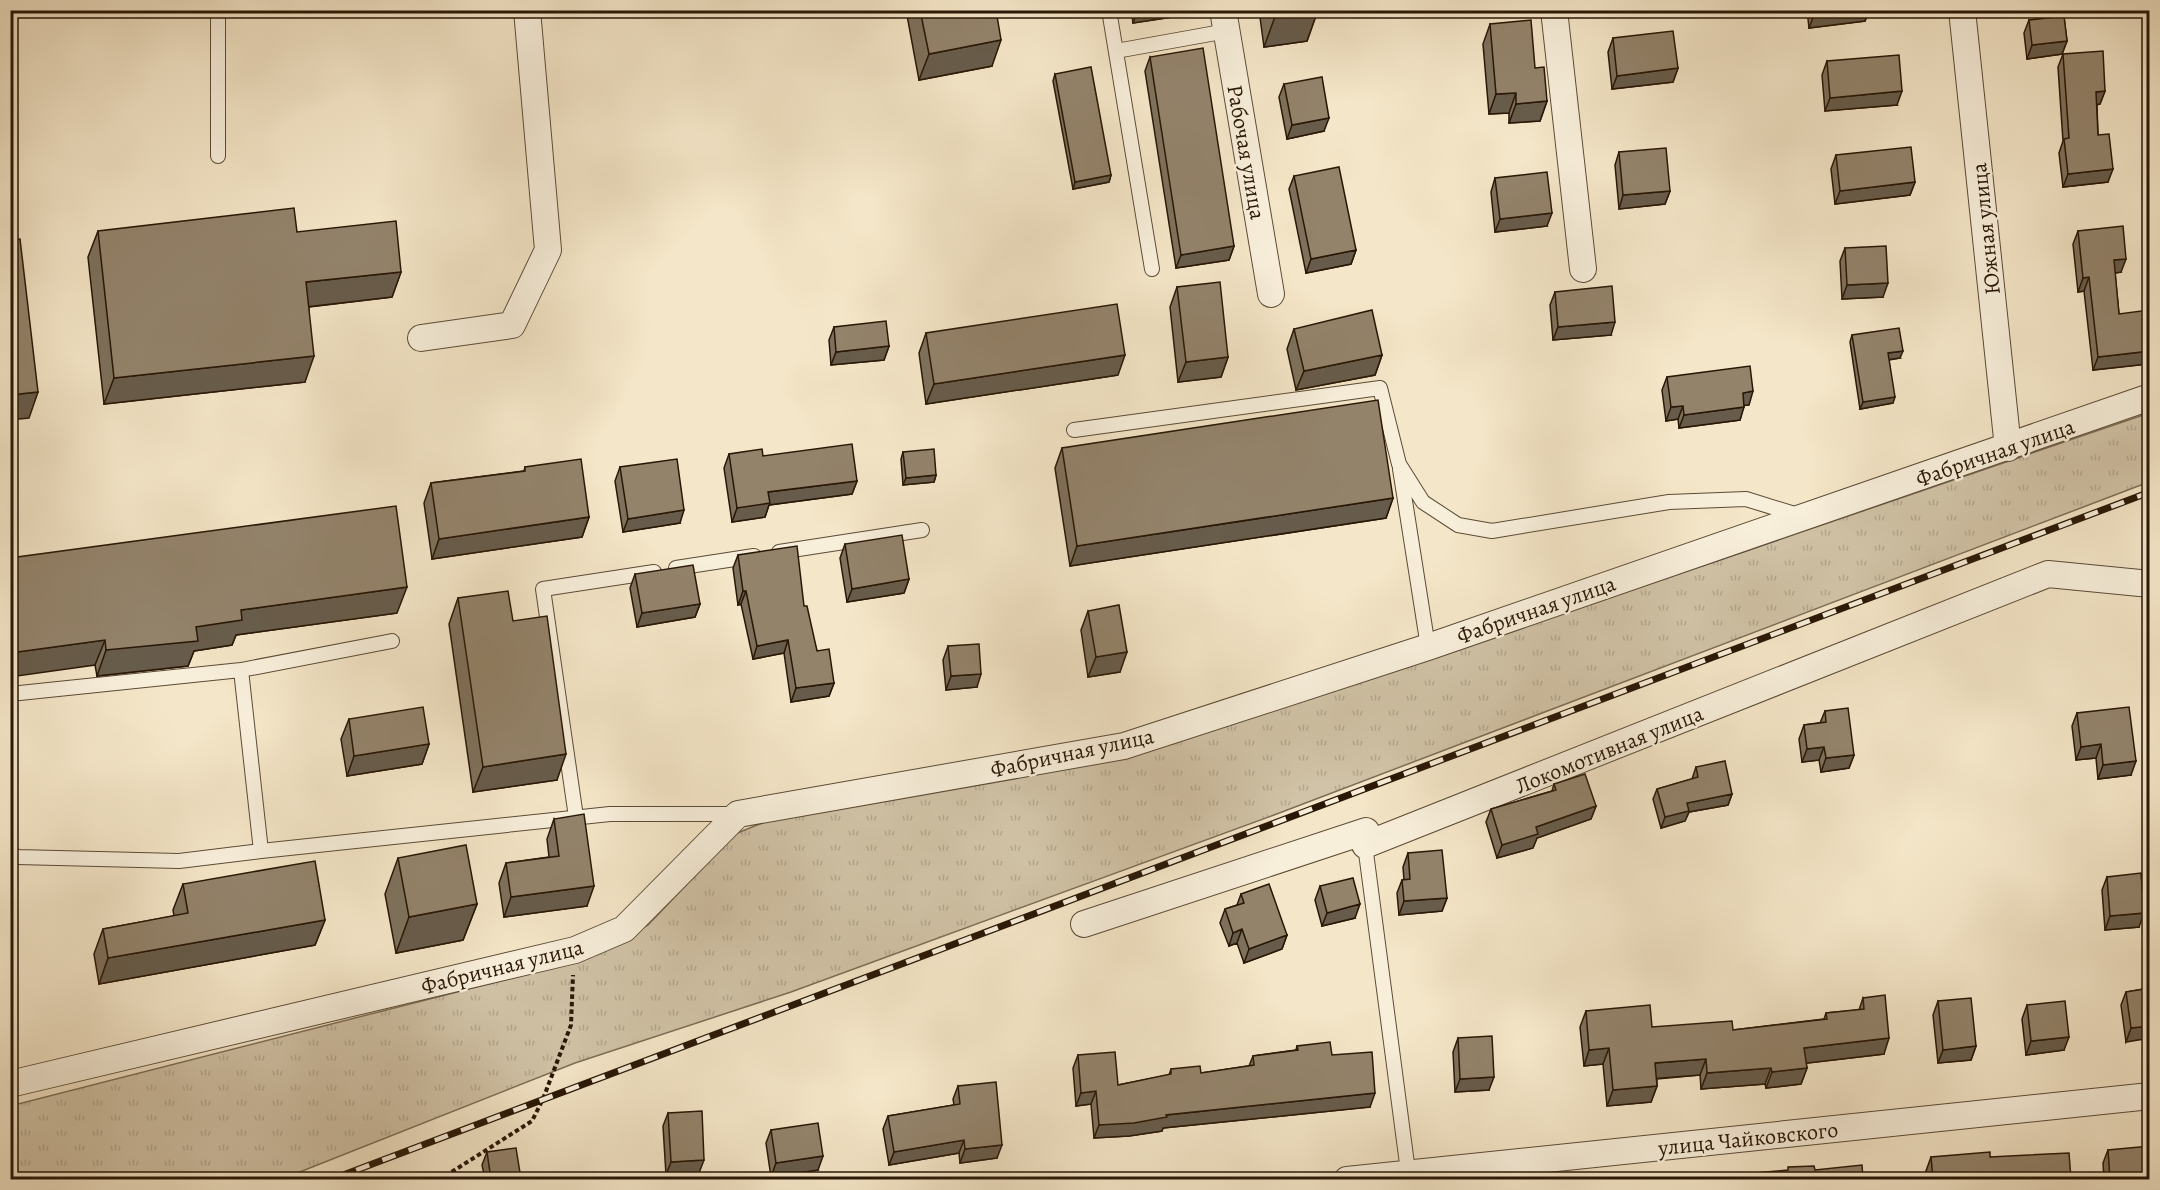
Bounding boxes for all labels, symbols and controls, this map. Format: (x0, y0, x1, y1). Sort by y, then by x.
street label: Рабочая улица (1219, 82, 1273, 223)
street label: Южная улица (1964, 161, 2008, 296)
street label: Фабричная улица (1912, 411, 2080, 494)
street label: Фабричная улица (1453, 568, 1621, 651)
street label: Локомотивная улица (1511, 698, 1709, 801)
street label: Фабричная улица (988, 721, 1157, 785)
street label: Фабричная улица (418, 932, 587, 1002)
street label: улица Чайковского (1656, 1115, 1840, 1163)

